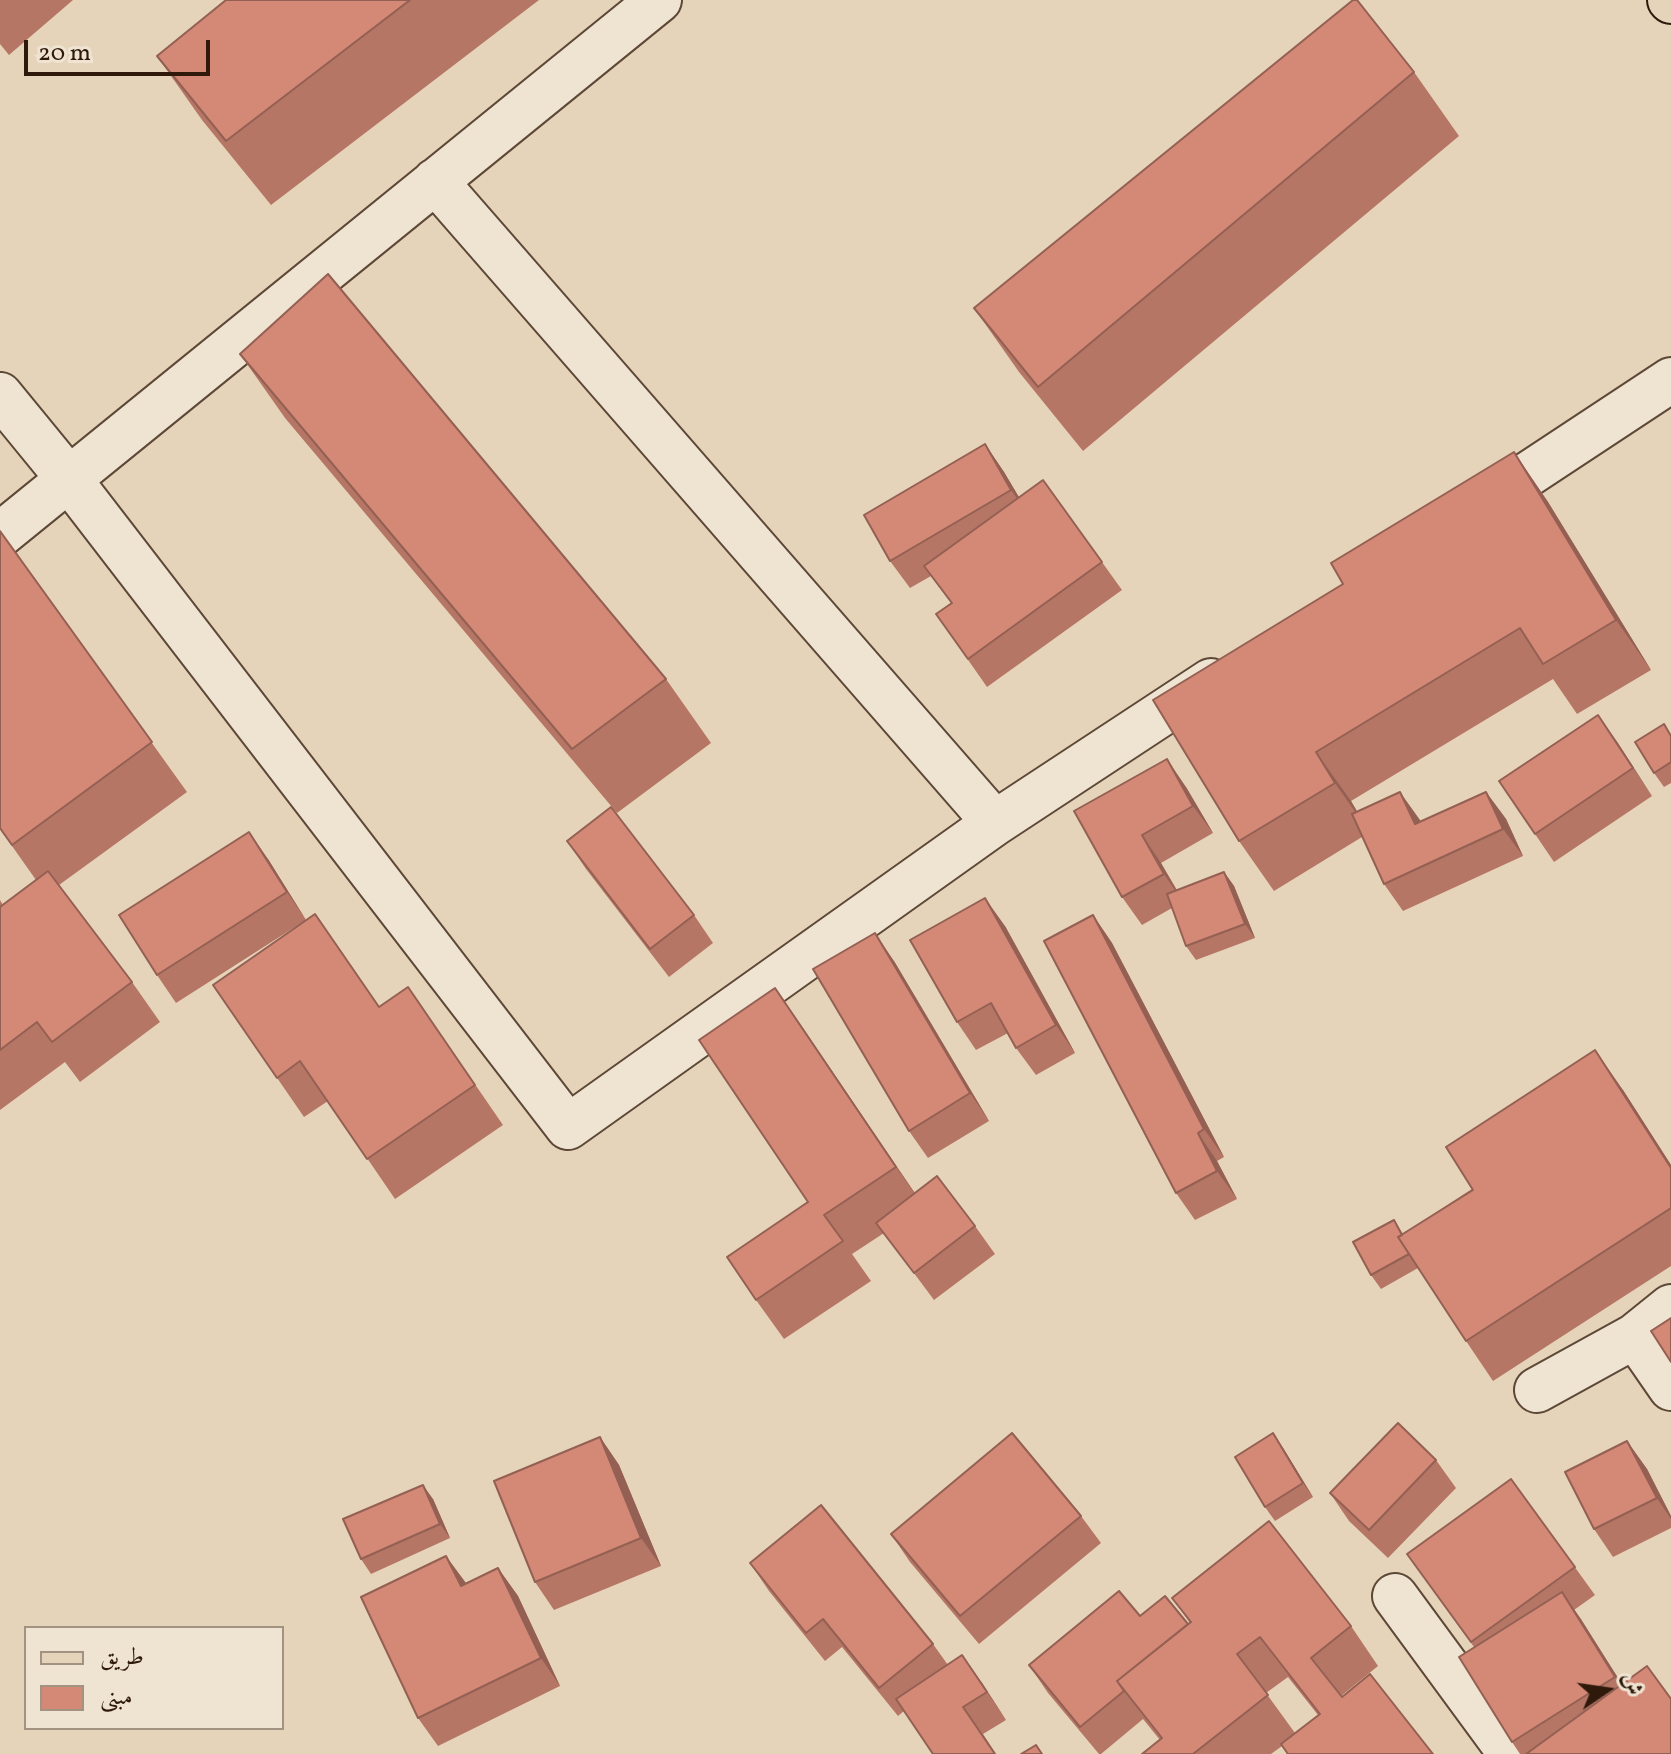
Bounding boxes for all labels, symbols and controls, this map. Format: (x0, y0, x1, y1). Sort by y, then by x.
scale bar (28, 24, 214, 74)
text: 20 m (38, 37, 91, 71)
legend (24, 1626, 284, 1730)
text: طريق (100, 1641, 144, 1675)
north arrow (1567, 1650, 1647, 1730)
text: ش (1613, 1670, 1648, 1699)
text: مبنى (100, 1681, 133, 1715)

